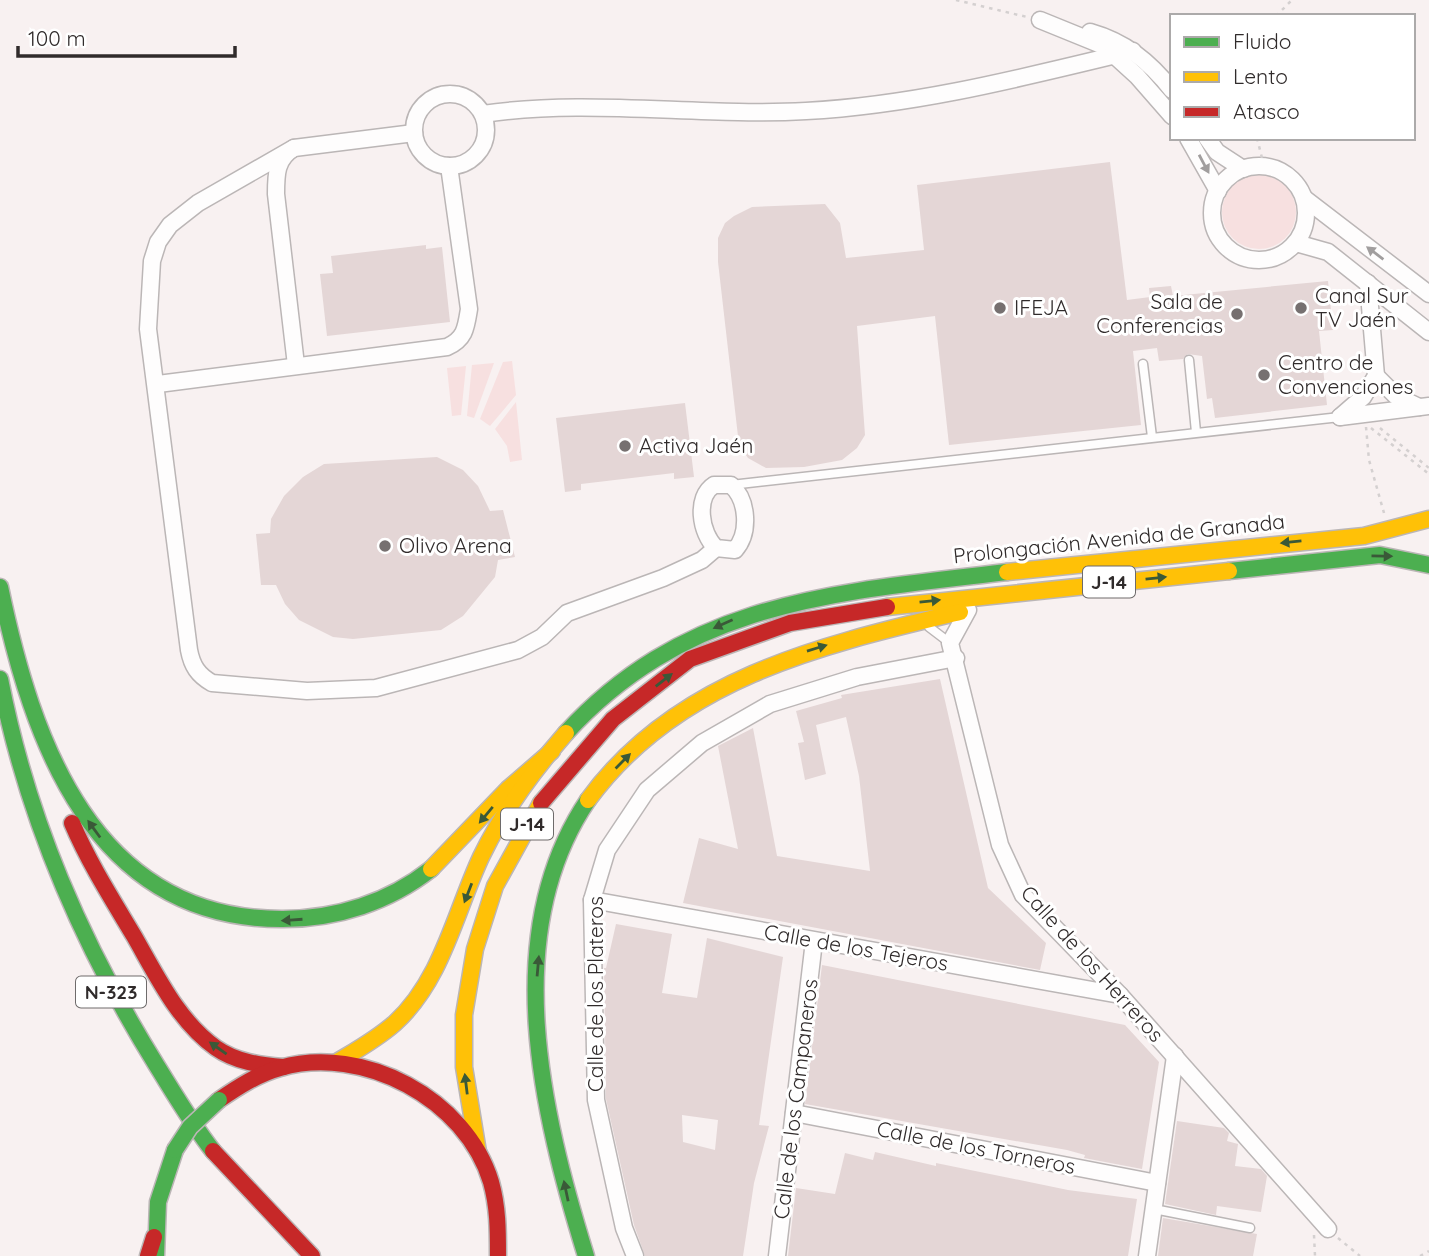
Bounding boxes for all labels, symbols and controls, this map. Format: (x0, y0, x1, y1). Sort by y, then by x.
scale bar (18, 14, 234, 58)
legend (1170, 14, 1415, 140)
text: 100 m (28, 25, 86, 51)
text: Fluido (1233, 28, 1291, 54)
text: Lento (1233, 63, 1288, 89)
text: Atasco (1233, 98, 1300, 124)
one-way arrow (1199, 154, 1210, 174)
one-way arrow (1366, 246, 1384, 260)
place label: Canal Sur TV Jaén (1315, 282, 1409, 332)
place label: Sala de Conferencias (1096, 288, 1223, 338)
place label: IFEJA (1014, 294, 1068, 320)
marker: IFEJA (992, 300, 1008, 316)
marker: Canal Sur TV Jaén (1293, 300, 1309, 316)
marker: Sala de Conferencias (1229, 306, 1245, 322)
place label: Centro de Convenciones (1278, 349, 1413, 399)
marker: Centro de Convenciones (1256, 367, 1272, 383)
place label: Activa Jaén (639, 432, 753, 458)
marker: Activa Jaén (617, 438, 633, 454)
street label: Prolongación Avenida de Granada (952, 508, 1286, 568)
place label: Olivo Arena (399, 532, 512, 558)
one-way arrow (1280, 536, 1302, 547)
marker: Olivo Arena (377, 538, 393, 554)
one-way arrow (1371, 551, 1393, 562)
road number: J-14 (1083, 566, 1135, 597)
one-way arrow (1145, 572, 1167, 583)
one-way arrow (919, 596, 941, 607)
one-way arrow (713, 618, 733, 630)
one-way arrow (807, 642, 828, 653)
one-way arrow (654, 672, 672, 687)
one-way arrow (614, 753, 631, 770)
one-way arrow (479, 807, 494, 824)
road number: J-14 (501, 808, 553, 839)
one-way arrow (87, 820, 101, 838)
street label: Calle de los Herreros (1016, 880, 1170, 1047)
one-way arrow (462, 883, 473, 904)
street label: Calle de los Plateros (582, 896, 608, 1092)
one-way arrow (281, 915, 303, 926)
street label: Calle de los Tejeros (762, 918, 950, 976)
one-way arrow (533, 955, 544, 977)
road number: N-323 (76, 976, 146, 1008)
street label: Calle de los Campaneros (767, 977, 823, 1221)
one-way arrow (209, 1041, 227, 1055)
one-way arrow (461, 1073, 472, 1095)
street label: Calle de los Torneros (875, 1115, 1078, 1179)
one-way arrow (561, 1180, 572, 1202)

